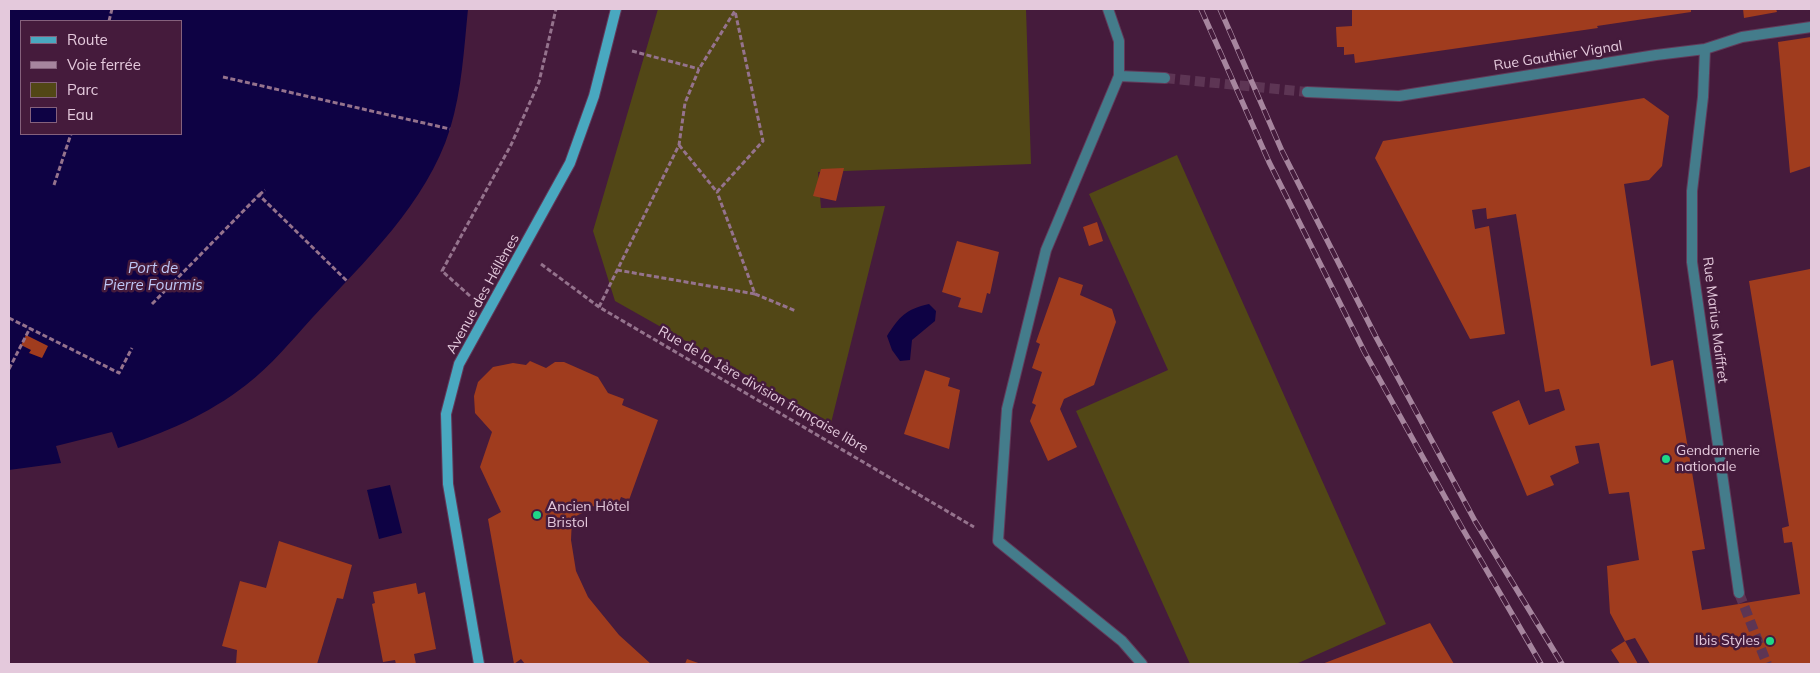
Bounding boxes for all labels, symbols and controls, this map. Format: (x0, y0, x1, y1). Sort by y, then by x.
legend (20, 20, 182, 135)
text: Route (67, 30, 108, 49)
street label: Rue Gauthier Vignal (1492, 38, 1624, 74)
text: Voie ferrée (67, 55, 141, 74)
text: Parc (67, 80, 98, 99)
text: Eau (67, 105, 93, 124)
street label: Avenue des Héllènes (443, 231, 523, 357)
street label: Rue Marius Maiffret (1699, 256, 1731, 384)
water label: Port de Pierre Fourmis (103, 259, 203, 294)
street label: Rue de la 1ère division française libre (655, 323, 871, 457)
place label: Gendarmerie nationale (1676, 443, 1760, 476)
marker: Gendarmerie nationale (1660, 453, 1672, 465)
place label: Ancien Hôtel Bristol (547, 499, 630, 532)
marker: Ancien Hôtel Bristol (531, 509, 543, 521)
place label: Ibis Styles (1695, 633, 1760, 649)
marker: Ibis Styles (1764, 635, 1776, 647)

